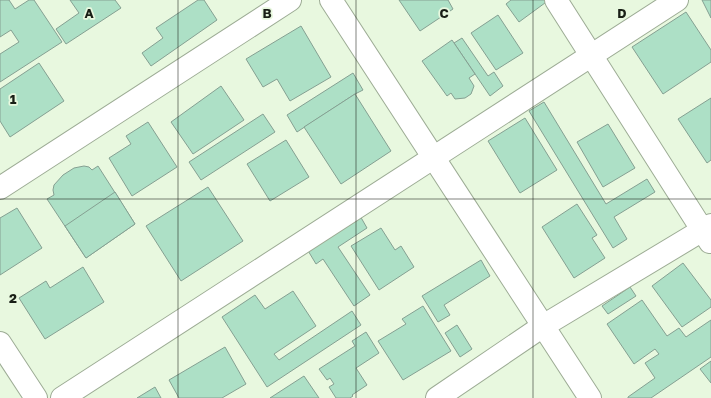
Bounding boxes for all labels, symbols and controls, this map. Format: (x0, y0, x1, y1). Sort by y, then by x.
text: A (84, 5, 94, 21)
text: B (262, 5, 272, 21)
text: C (439, 5, 449, 21)
text: D (617, 5, 627, 21)
text: 1 (10, 91, 17, 107)
text: 2 (9, 290, 17, 306)

